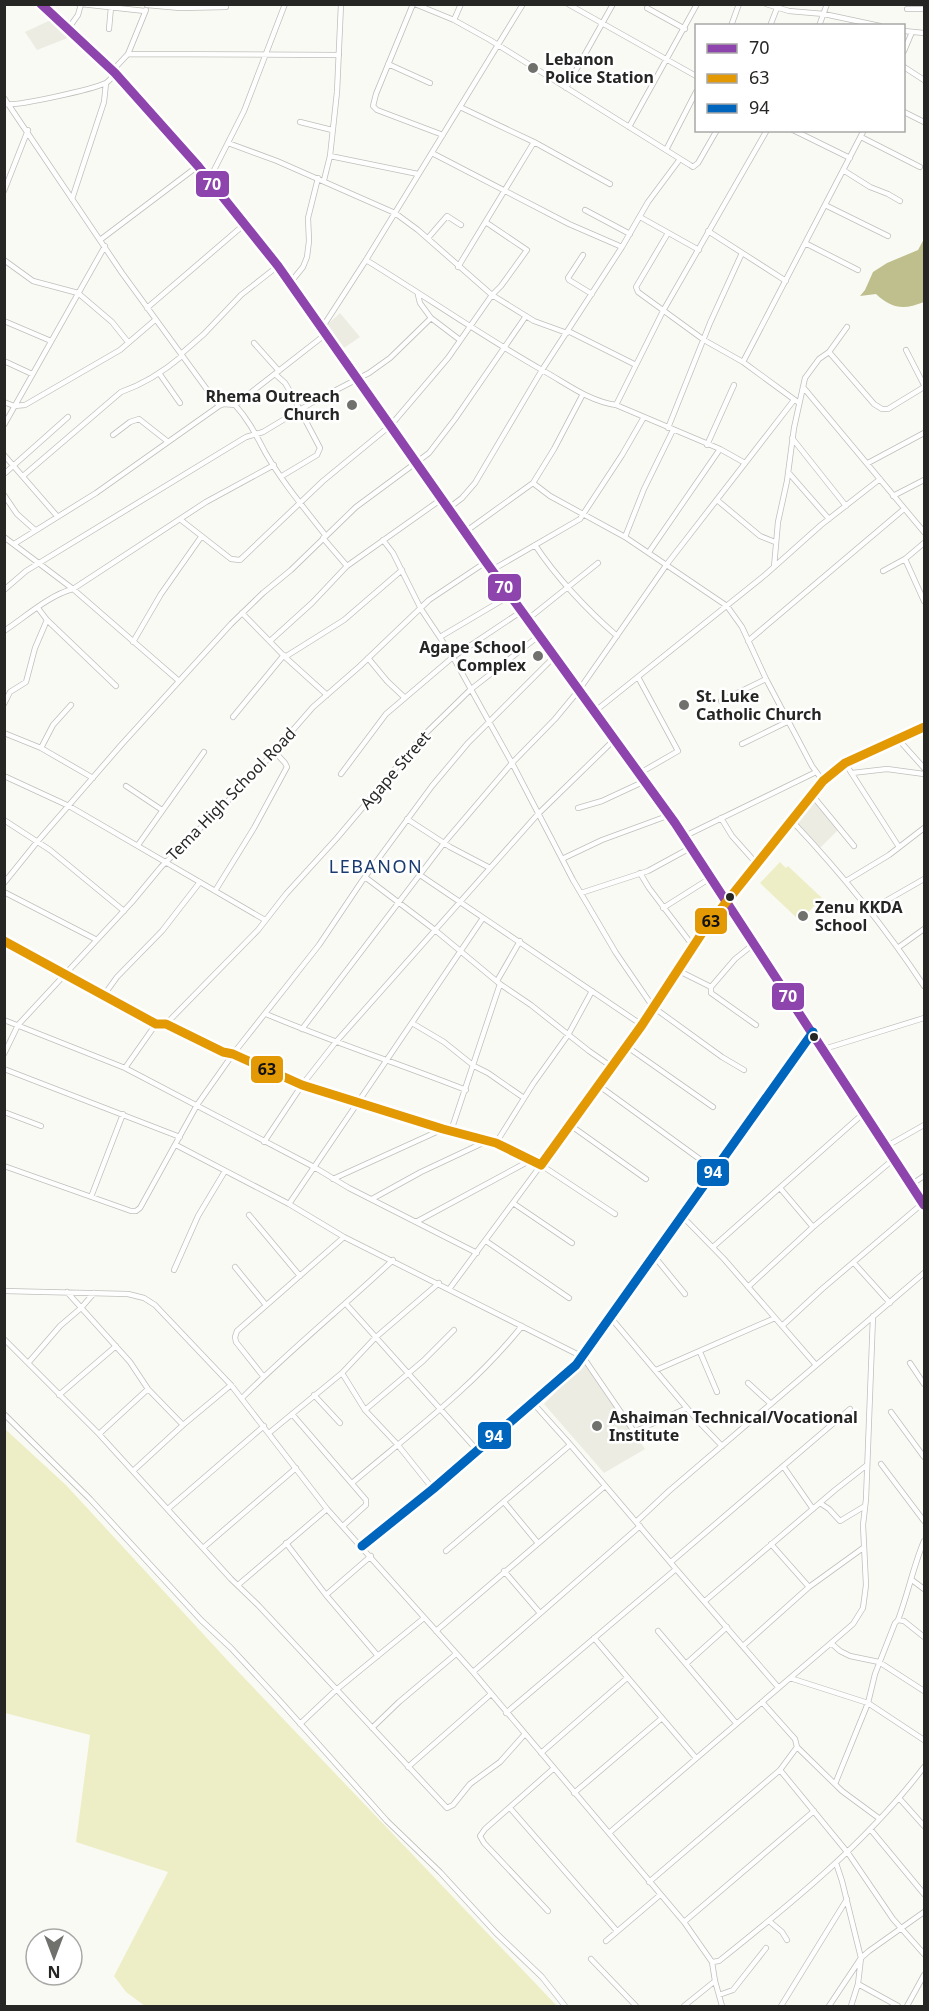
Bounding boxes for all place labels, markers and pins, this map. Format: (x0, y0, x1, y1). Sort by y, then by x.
place label: Lebanon Police Station (545, 48, 654, 88)
marker: Lebanon Police Station (526, 61, 540, 75)
place label: Rhema Outreach Church (206, 385, 340, 425)
marker: Rhema Outreach Church (345, 398, 359, 412)
place label: Agape School Complex (419, 636, 527, 676)
marker: Agape School Complex (531, 649, 545, 663)
place label: St. Luke Catholic Church (696, 685, 822, 725)
marker: St. Luke Catholic Church (677, 698, 691, 712)
unlabelled marker (724, 891, 736, 903)
place label: Zenu KKDA School (815, 896, 903, 936)
marker: Zenu KKDA School (796, 909, 810, 923)
unlabelled marker (808, 1031, 820, 1043)
place label: Ashaiman Technical/Vocational Institute (609, 1406, 858, 1446)
marker: Ashaiman Technical/Vocational Institute (590, 1419, 604, 1433)

